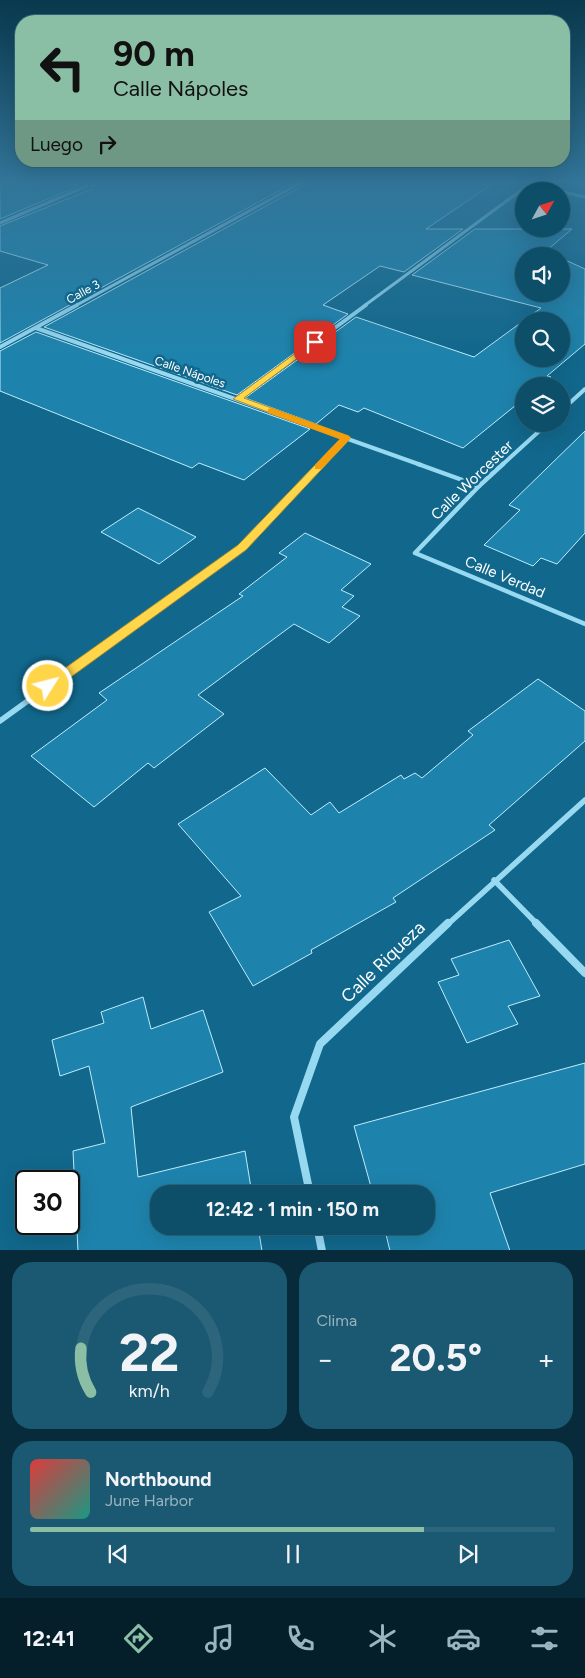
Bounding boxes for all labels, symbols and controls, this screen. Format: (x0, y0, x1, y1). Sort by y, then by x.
text: 90 m (113, 33, 195, 75)
icon: left (30, 35, 95, 100)
text: Calle Nápoles (113, 75, 248, 102)
icon: right (93, 130, 121, 158)
text: Luego (30, 133, 83, 156)
north arrow (515, 182, 570, 238)
map controls (515, 182, 570, 432)
button: sound (515, 247, 570, 302)
street label: Calle 3 (64, 277, 102, 307)
button: search (515, 312, 570, 367)
pin (294, 321, 336, 363)
icon: arrive (301, 328, 329, 356)
street label: Calle Nápoles (153, 353, 228, 391)
button: layers (515, 377, 570, 432)
street label: Calle Worcester (427, 436, 517, 524)
street label: Calle Verdad (462, 552, 548, 602)
position arrow (21, 659, 73, 711)
street label: Calle Riqueza (336, 917, 430, 1007)
speed limit sign: 30 (15, 1170, 80, 1235)
text: 12:42 · 1 min · 150 m (206, 1198, 379, 1221)
text: Clima (317, 1311, 357, 1330)
text: 22 (119, 1322, 179, 1384)
text: 20.5° (390, 1335, 482, 1381)
text: − (317, 1342, 334, 1376)
text: + (538, 1342, 555, 1376)
text: km/h (129, 1380, 170, 1401)
text: Northbound (105, 1468, 212, 1491)
text: June Harbor (105, 1491, 193, 1510)
icon: previous (104, 1540, 132, 1568)
icon: pause (279, 1540, 307, 1568)
icon: next (454, 1540, 482, 1568)
icon: directions (121, 1621, 156, 1656)
icon: music (202, 1621, 237, 1656)
icon: phone (283, 1621, 318, 1656)
icon: climate (365, 1621, 400, 1656)
icon: car (446, 1621, 481, 1656)
icon: filters (527, 1621, 562, 1656)
text: 12:41 (23, 1625, 75, 1652)

